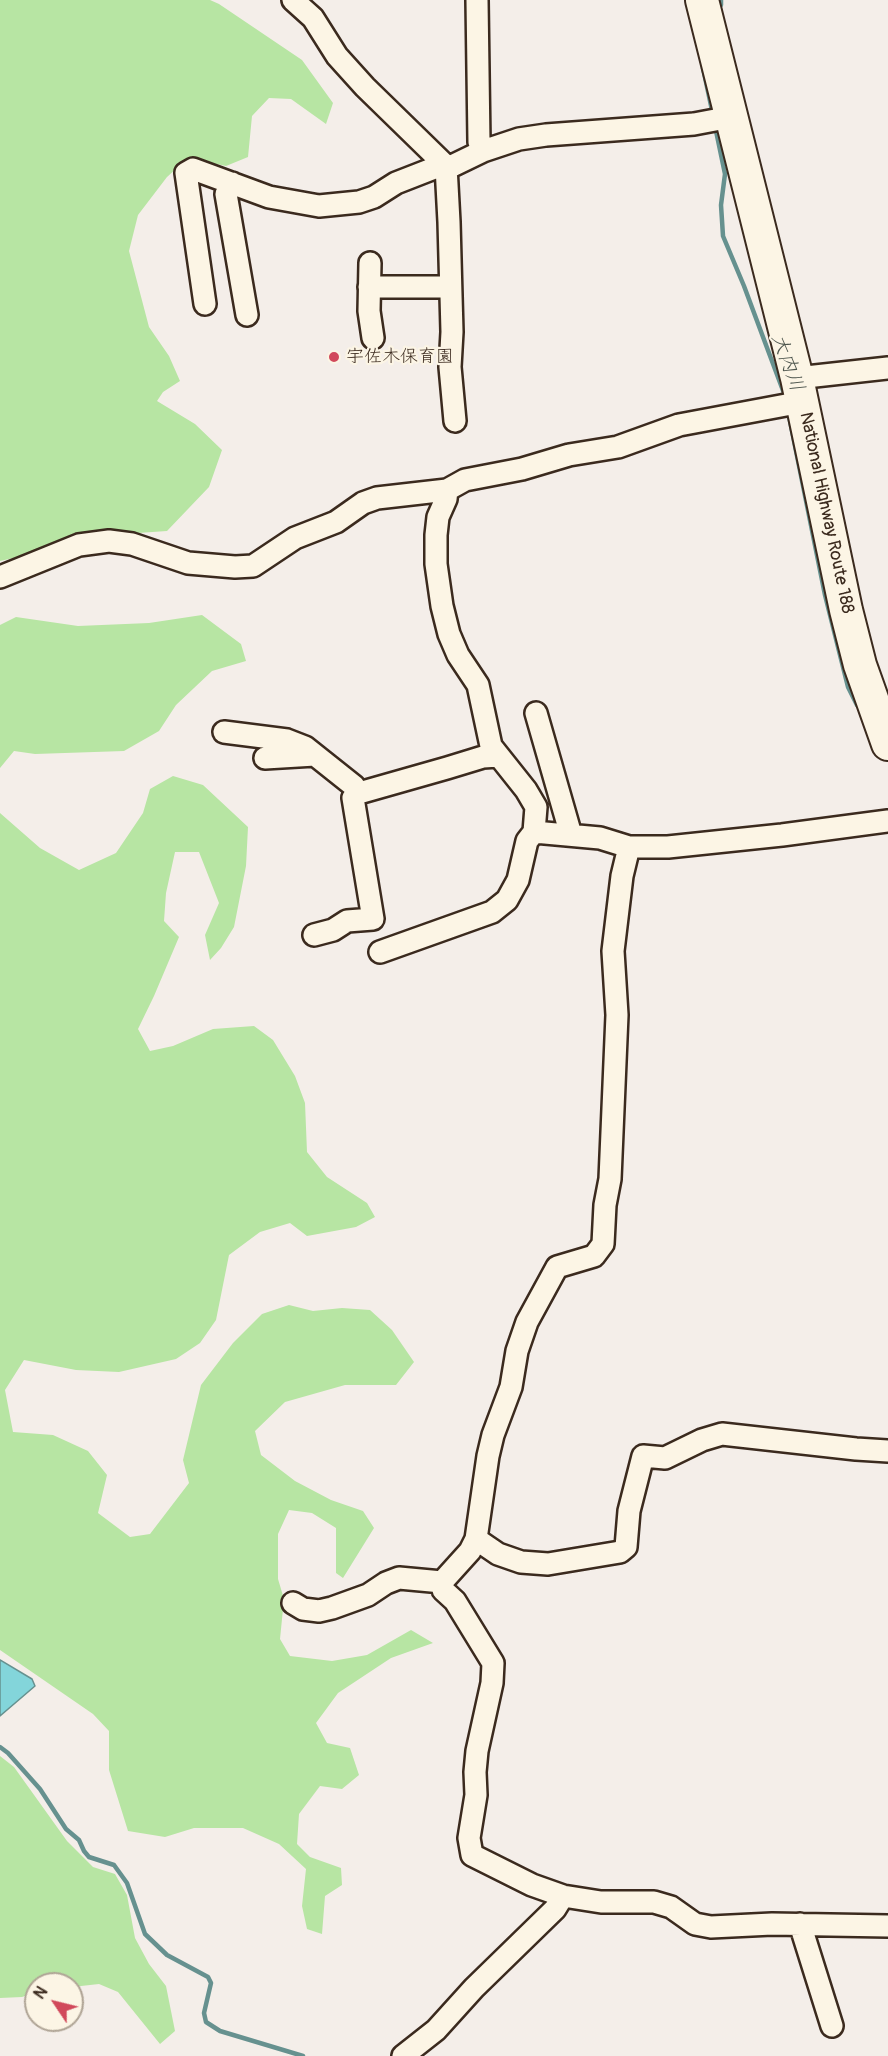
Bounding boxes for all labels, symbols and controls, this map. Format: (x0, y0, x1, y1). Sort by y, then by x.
water label: 大内川 (765, 331, 809, 395)
place label: 宇佐木保育園 (346, 346, 454, 368)
marker: 宇佐木保育園 (327, 350, 341, 364)
street label: National Highway Route 188 (794, 410, 858, 616)
north arrow (24, 1972, 84, 2032)
text: N (30, 1983, 52, 2003)

